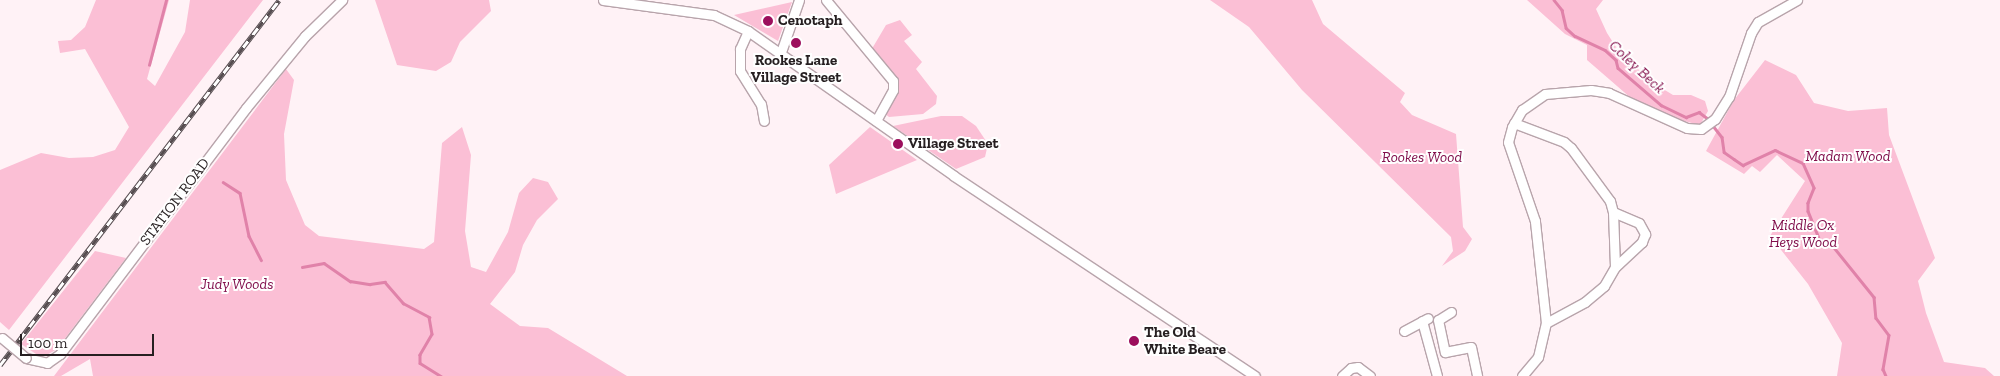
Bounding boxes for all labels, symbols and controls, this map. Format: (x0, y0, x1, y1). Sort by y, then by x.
place label: Cenotaph (778, 12, 842, 30)
marker: Cenotaph (762, 15, 774, 27)
water label: Coley Beck (1605, 36, 1669, 98)
marker: Rookes Lane Village Street (790, 37, 802, 49)
place label: Rookes Lane Village Street (751, 51, 841, 86)
place label: Village Street (908, 135, 998, 153)
marker: Village Street (892, 138, 904, 150)
park label: Madam Wood (1805, 148, 1891, 166)
park label: Rookes Wood (1382, 149, 1462, 167)
street label: STATION ROAD (136, 155, 214, 249)
park label: Middle Ox Heys Wood (1769, 216, 1837, 251)
park label: Judy Woods (200, 276, 274, 294)
place label: The Old White Beare (1144, 323, 1226, 358)
scale bar (22, 324, 156, 356)
text: 100 m (28, 334, 67, 352)
marker: The Old White Beare (1128, 335, 1140, 347)

